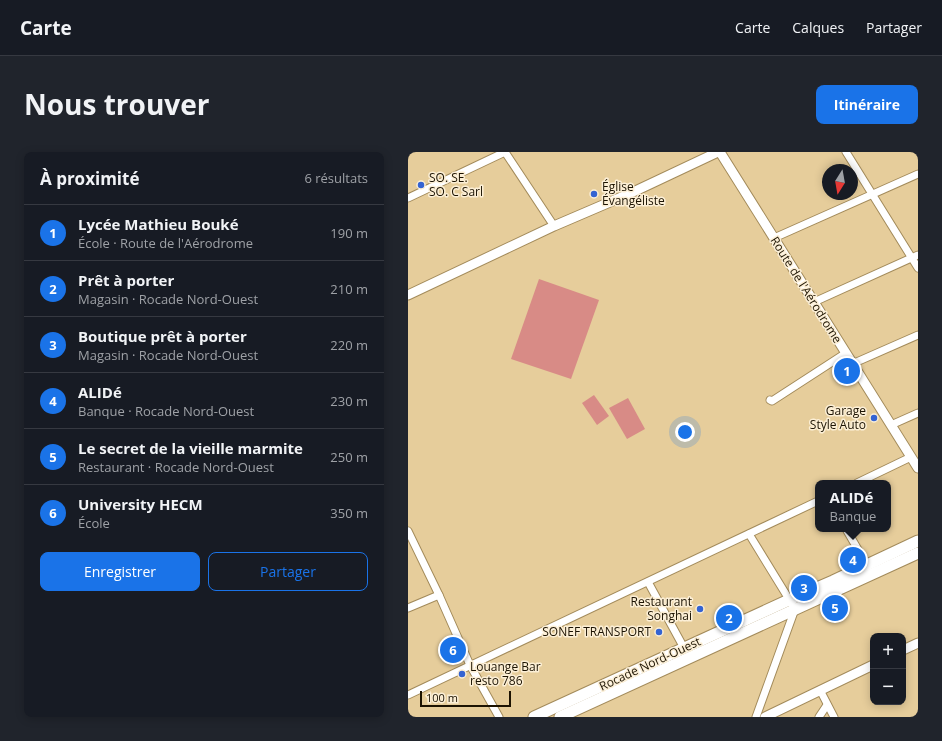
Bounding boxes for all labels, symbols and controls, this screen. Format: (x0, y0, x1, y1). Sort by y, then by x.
text: Carte (20, 15, 72, 41)
text: Carte (735, 18, 770, 37)
text: Calques (792, 18, 844, 37)
text: Partager (866, 18, 922, 37)
text: Nous trouver (24, 85, 210, 123)
button: Itinéraire (816, 85, 918, 124)
north arrow (822, 164, 858, 200)
text: À proximité (40, 167, 139, 190)
text: 6 résultats (304, 169, 368, 187)
place label: SO. SE. SO. C Sarl (429, 169, 483, 200)
place label: Église Évangéliste (602, 178, 665, 209)
marker: SO. SE. SO. C Sarl (416, 180, 426, 190)
marker: Église Évangéliste (589, 189, 599, 199)
text: Lycée Mathieu Bouké (78, 214, 239, 234)
text: 1 (49, 224, 57, 242)
text: 190 m (330, 224, 368, 242)
street label: Route de l'Aérodrome (767, 233, 846, 346)
text: École · Route de l'Aérodrome (78, 234, 253, 252)
text: Prêt à porter (78, 270, 174, 290)
text: 2 (49, 280, 57, 298)
text: 210 m (330, 280, 368, 298)
text: Magasin · Rocade Nord-Ouest (78, 290, 258, 308)
text: Boutique prêt à porter (78, 326, 247, 346)
text: 3 (49, 336, 57, 354)
text: 220 m (330, 336, 368, 354)
text: Magasin · Rocade Nord-Ouest (78, 346, 258, 364)
pin: 1 (834, 356, 860, 386)
text: ALIDé (78, 382, 122, 402)
text: 4 (49, 392, 57, 410)
text: 230 m (330, 392, 368, 410)
text: Banque · Rocade Nord-Ouest (78, 402, 254, 420)
place label: Garage Style Auto (810, 402, 866, 433)
marker: Garage Style Auto (869, 413, 879, 423)
your location (675, 422, 695, 442)
text: Le secret de la vieille marmite (78, 438, 303, 458)
text: 5 (49, 448, 57, 466)
text: 250 m (330, 448, 368, 466)
text: Restaurant · Rocade Nord-Ouest (78, 458, 274, 476)
popup (815, 480, 891, 532)
text: ALIDé (830, 487, 873, 507)
text: University HECM (78, 494, 203, 514)
text: 6 (49, 504, 57, 522)
text: 350 m (330, 504, 368, 522)
text: Banque (830, 507, 876, 525)
text: École (78, 514, 110, 532)
pin: 4 (840, 545, 866, 575)
button: Enregistrer (40, 552, 200, 591)
button: Partager (208, 552, 368, 591)
pin: 3 (791, 573, 817, 603)
place label: Restaurant Songhai (631, 593, 692, 624)
pin: 5 (822, 593, 848, 623)
pin: 2 (716, 603, 742, 633)
marker: Restaurant Songhai (695, 604, 705, 614)
place label: SONEF TRANSPORT (542, 623, 651, 640)
marker: SONEF TRANSPORT (654, 627, 664, 637)
street label: Rocade Nord-Ouest (596, 633, 703, 695)
map controls (870, 633, 906, 705)
button: + (870, 633, 906, 669)
pin: 6 (440, 635, 466, 665)
place label: Louange Bar resto 786 (470, 658, 541, 689)
marker: Louange Bar resto 786 (457, 669, 467, 679)
button: − (870, 669, 906, 705)
scale bar (420, 689, 511, 708)
text: 100 m (426, 690, 458, 705)

